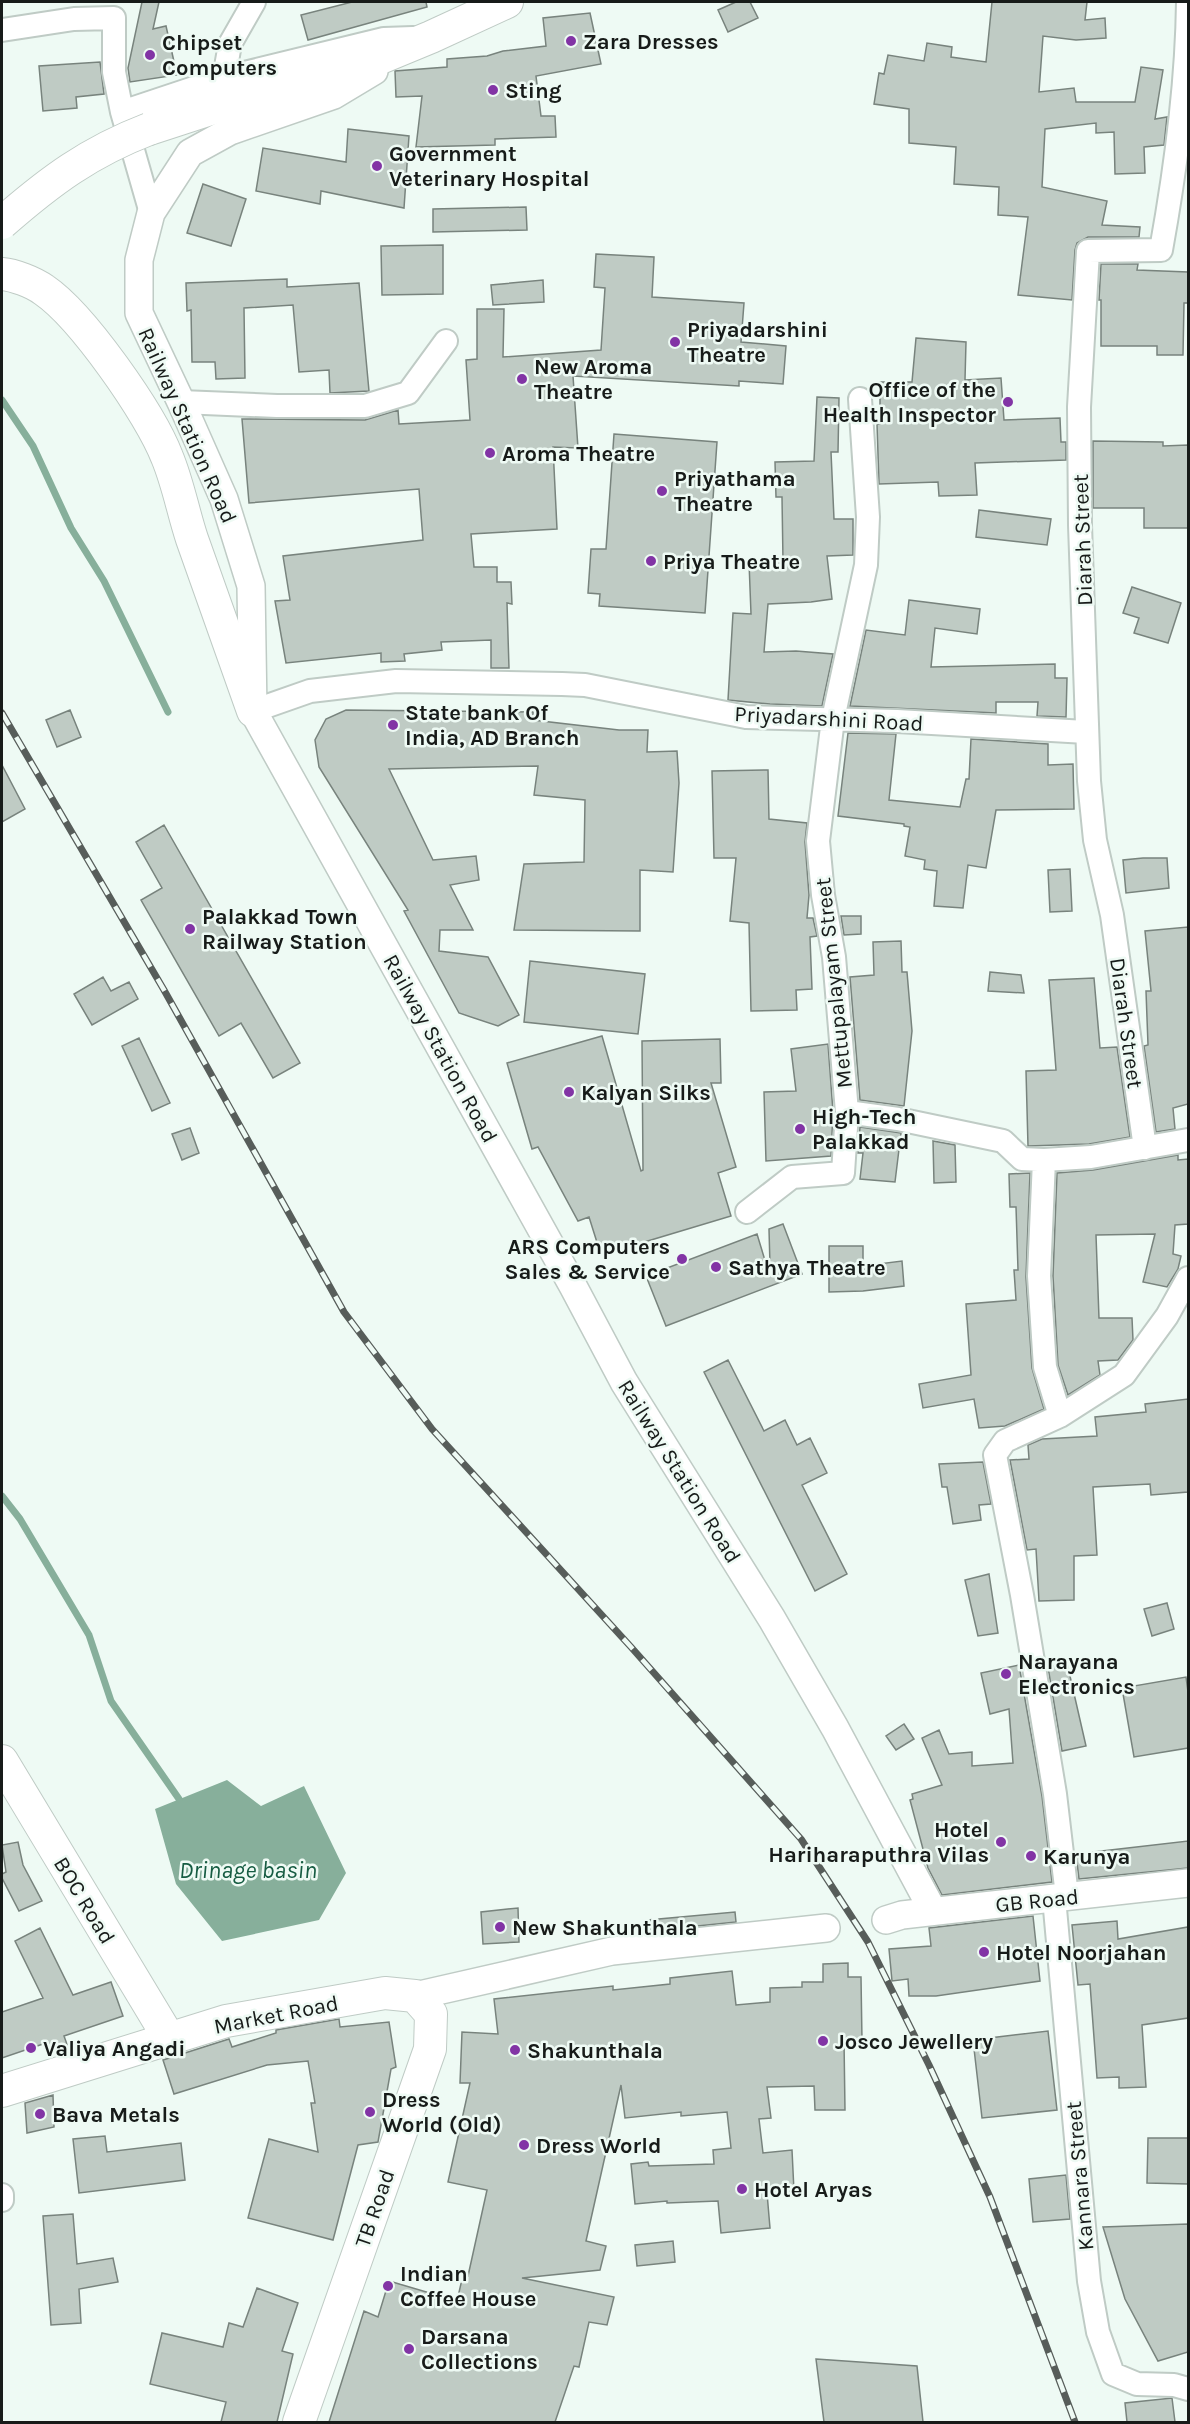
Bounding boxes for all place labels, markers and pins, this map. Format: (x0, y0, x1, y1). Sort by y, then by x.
place label: Zara Dresses (583, 29, 719, 55)
place label: Chipset Computers (162, 30, 277, 81)
marker: Zara Dresses (564, 34, 578, 48)
marker: Chipset Computers (143, 48, 157, 62)
place label: Sting (505, 78, 562, 104)
marker: Sting (486, 83, 500, 97)
place label: Government Veterinary Hospital (389, 141, 590, 192)
marker: Government Veterinary Hospital (370, 159, 384, 173)
place label: Priyadarshini Theatre (687, 317, 828, 368)
marker: Priyadarshini Theatre (668, 335, 682, 349)
place label: New Aroma Theatre (534, 354, 652, 405)
marker: New Aroma Theatre (515, 372, 529, 386)
place label: Office of the Health Inspector (823, 377, 996, 428)
marker: Office of the Health Inspector (1001, 395, 1015, 409)
place label: Aroma Theatre (502, 441, 655, 467)
marker: Aroma Theatre (483, 446, 497, 460)
place label: Priyathama Theatre (674, 466, 796, 517)
marker: Priyathama Theatre (655, 484, 669, 498)
place label: Priya Theatre (663, 549, 800, 575)
marker: Priya Theatre (644, 554, 658, 568)
place label: State bank Of India, AD Branch (405, 700, 579, 751)
marker: State bank Of India, AD Branch (386, 718, 400, 732)
place label: Palakkad Town Railway Station (202, 904, 367, 955)
marker: Palakkad Town Railway Station (183, 922, 197, 936)
place label: Kalyan Silks (581, 1080, 711, 1106)
marker: Kalyan Silks (562, 1085, 576, 1099)
place label: High-Tech Palakkad (812, 1104, 916, 1155)
marker: High-Tech Palakkad (793, 1122, 807, 1136)
place label: ARS Computers Sales & Service (505, 1234, 670, 1285)
marker: ARS Computers Sales & Service (675, 1252, 689, 1266)
place label: Sathya Theatre (728, 1255, 886, 1281)
marker: Sathya Theatre (709, 1260, 723, 1274)
place label: Narayana Electronics (1018, 1649, 1135, 1700)
marker: Narayana Electronics (999, 1667, 1013, 1681)
place label: Hotel Hariharaputhra Vilas (768, 1817, 989, 1868)
marker: Hotel Hariharaputhra Vilas (994, 1835, 1008, 1849)
place label: Karunya (1043, 1844, 1130, 1870)
marker: Karunya (1024, 1849, 1038, 1863)
place label: New Shakunthala (512, 1915, 698, 1941)
marker: New Shakunthala (493, 1920, 507, 1934)
place label: Hotel Noorjahan (996, 1940, 1166, 1966)
marker: Hotel Noorjahan (977, 1945, 991, 1959)
place label: Josco Jewellery (835, 2029, 993, 2055)
marker: Josco Jewellery (816, 2034, 830, 2048)
place label: Valiya Angadi (43, 2036, 186, 2062)
place label: Shakunthala (527, 2038, 663, 2064)
marker: Valiya Angadi (24, 2041, 38, 2055)
marker: Shakunthala (508, 2043, 522, 2057)
place label: Dress World (Old) (382, 2087, 502, 2138)
place label: Bava Metals (52, 2102, 180, 2128)
marker: Dress World (Old) (363, 2105, 377, 2119)
marker: Bava Metals (33, 2107, 47, 2121)
place label: Dress World (536, 2133, 661, 2159)
marker: Dress World (517, 2138, 531, 2152)
place label: Hotel Aryas (754, 2177, 873, 2203)
marker: Hotel Aryas (735, 2182, 749, 2196)
place label: Indian Coffee House (400, 2261, 536, 2312)
marker: Indian Coffee House (381, 2279, 395, 2293)
place label: Darsana Collections (421, 2324, 538, 2375)
marker: Darsana Collections (402, 2342, 416, 2356)

